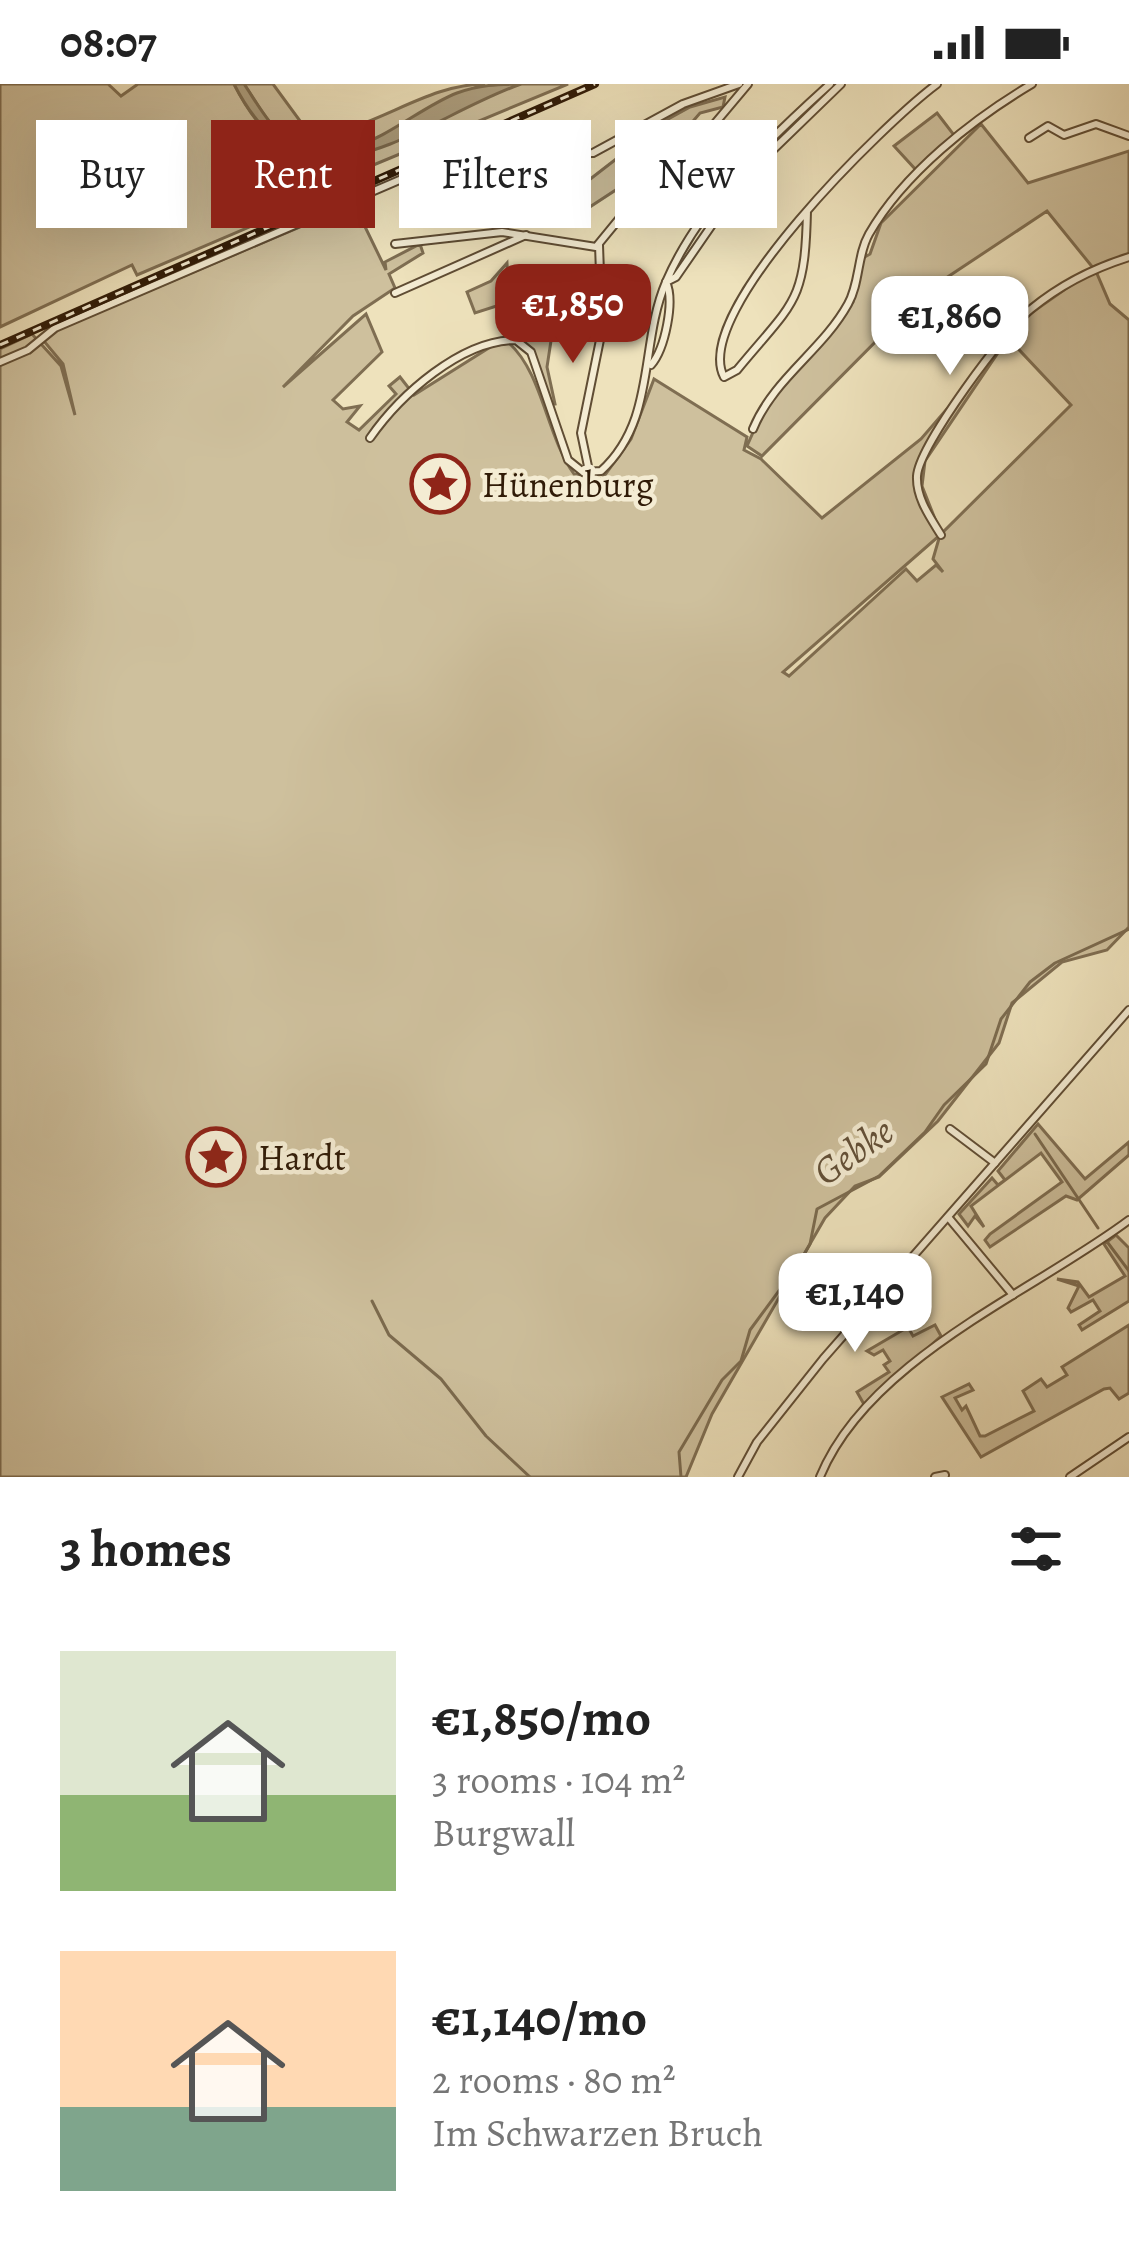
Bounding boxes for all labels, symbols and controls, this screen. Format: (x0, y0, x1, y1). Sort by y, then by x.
text: 08:07 (60, 11, 157, 73)
chip: Buy (36, 120, 187, 228)
chip: Rent (211, 120, 375, 228)
chip: Filters (399, 120, 591, 228)
chip: New (615, 120, 777, 228)
pin: €1,850 (475, 264, 671, 366)
text: €1,850 (522, 276, 624, 329)
pin: €1,860 (852, 276, 1048, 378)
text: €1,860 (898, 288, 1002, 341)
place icon: Hünenburg (409, 453, 471, 515)
place label: Hünenburg (482, 460, 654, 509)
water label: Gebke (802, 1104, 904, 1198)
place icon: Hardt (185, 1126, 247, 1188)
place label: Hardt (258, 1133, 346, 1182)
pin: €1,140 (757, 1253, 953, 1355)
text: €1,140 (806, 1265, 904, 1318)
text: 3 homes (60, 1514, 232, 1584)
icon: filters (1003, 1516, 1069, 1582)
text: €1,850/mo (432, 1683, 651, 1753)
icon: home (156, 1699, 300, 1843)
text: 3 rooms · 104 m² (432, 1753, 685, 1806)
text: Burgwall (432, 1806, 575, 1859)
text: €1,140/mo (432, 1983, 647, 2053)
icon: home (156, 1999, 300, 2143)
text: 2 rooms · 80 m² (432, 2053, 676, 2106)
text: Im Schwarzen Bruch (432, 2106, 763, 2159)

